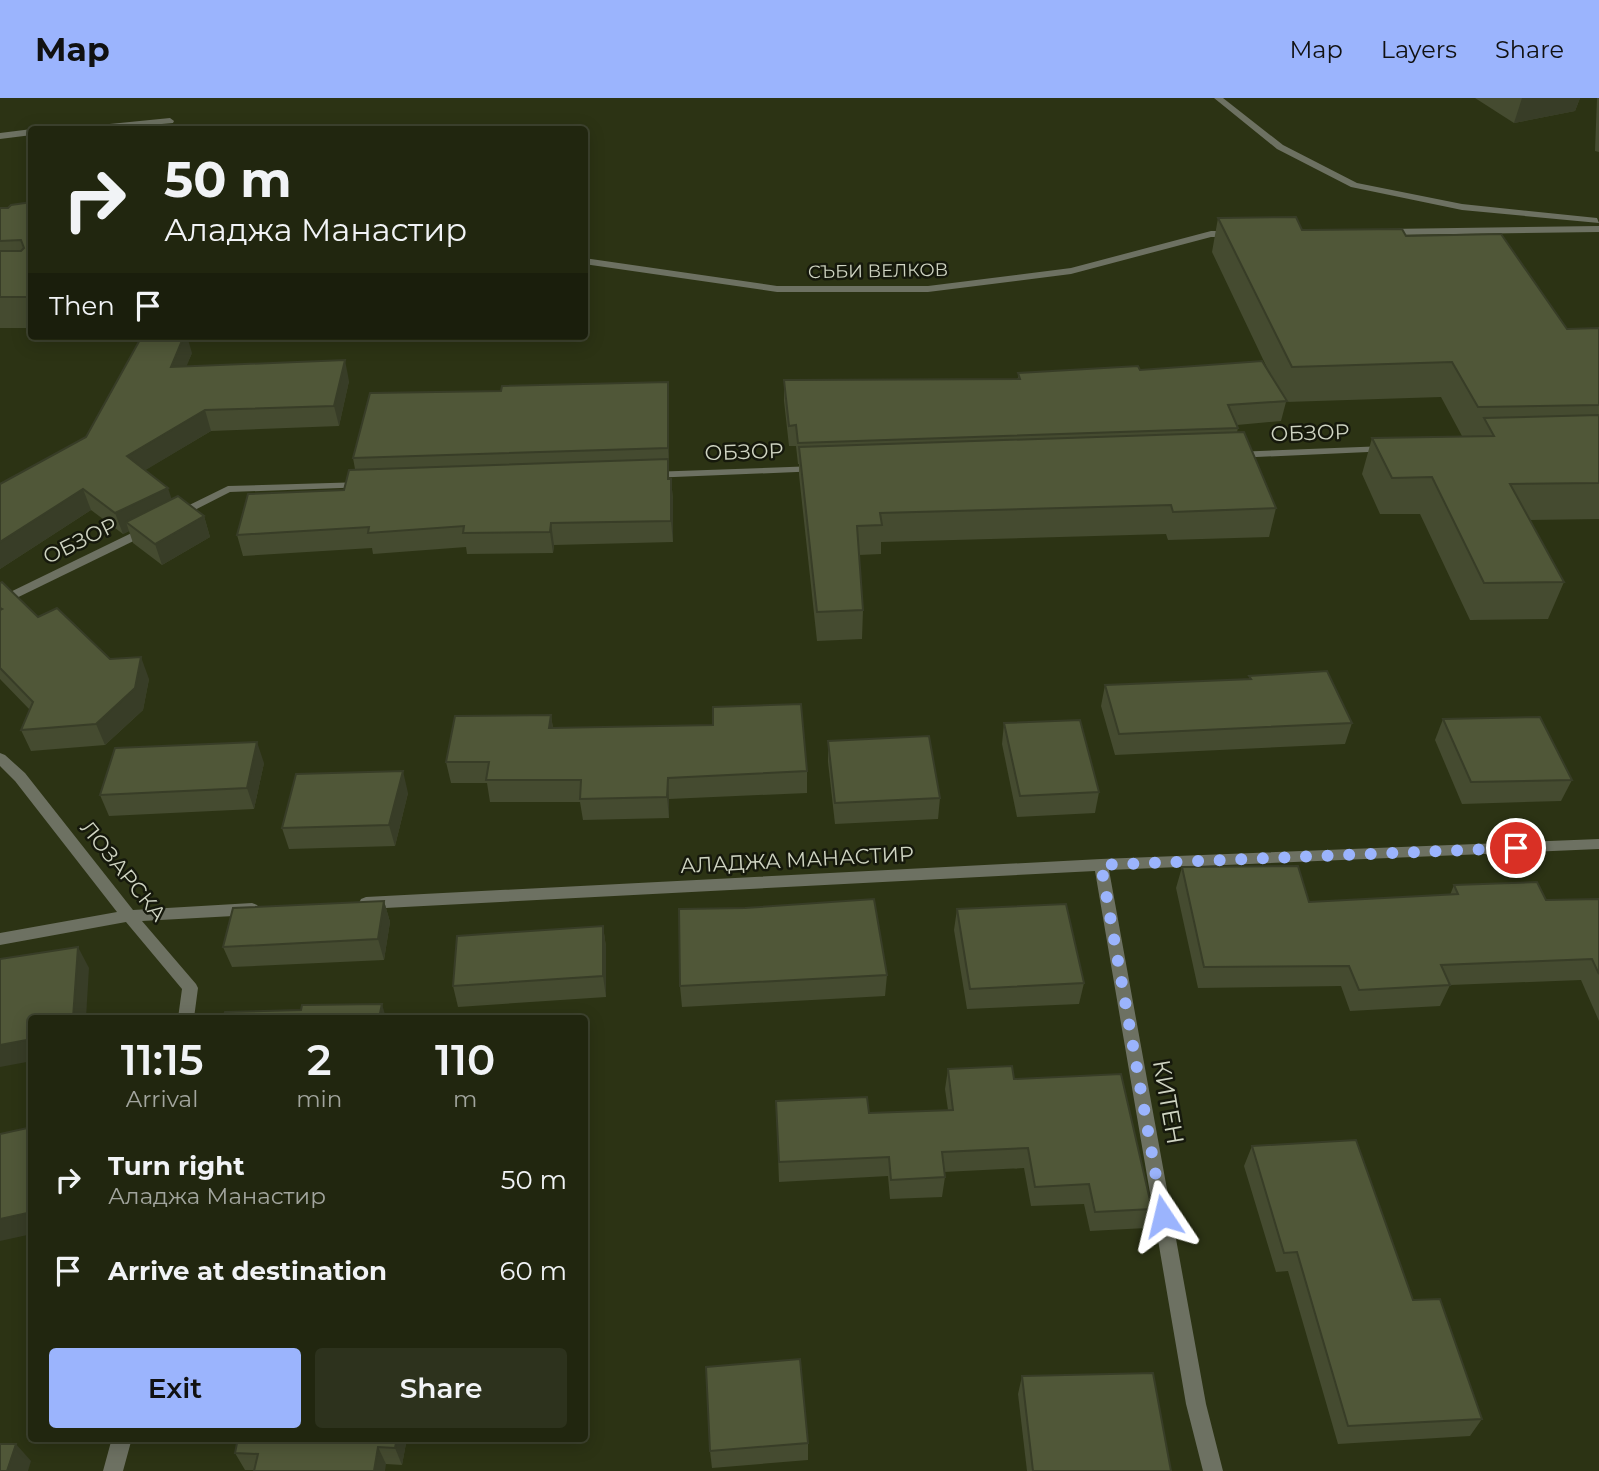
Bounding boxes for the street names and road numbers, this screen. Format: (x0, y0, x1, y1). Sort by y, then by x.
street label: СЪБИ ВЕЛКОВ (808, 259, 948, 283)
street label: ОБЗОР (1270, 419, 1350, 446)
street label: ОБЗОР (704, 438, 784, 465)
street label: ОБЗОР (39, 512, 121, 569)
street label: ЛОЗАРСКА (75, 815, 172, 926)
street label: АЛАДЖА МАНАСТИР (680, 841, 914, 878)
street label: КИТЕН (1147, 1057, 1190, 1147)

